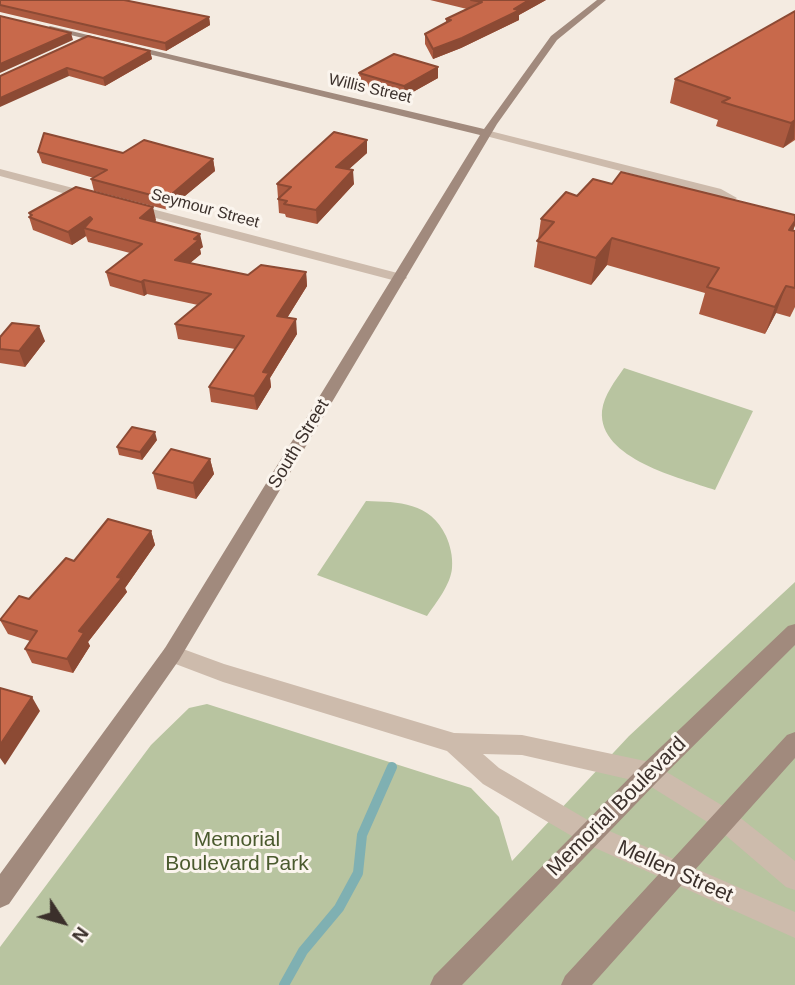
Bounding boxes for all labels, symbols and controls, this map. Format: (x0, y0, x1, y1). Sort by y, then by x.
street label: Willis Street (327, 70, 413, 108)
street label: Seymour Street (149, 185, 261, 233)
street label: South Street (264, 396, 334, 492)
street label: Memorial Boulevard (542, 732, 692, 882)
park label: Memorial Boulevard Park (165, 827, 309, 877)
street label: Mellen Street (613, 835, 737, 909)
north arrow (28, 887, 98, 957)
text: N (68, 923, 93, 946)

